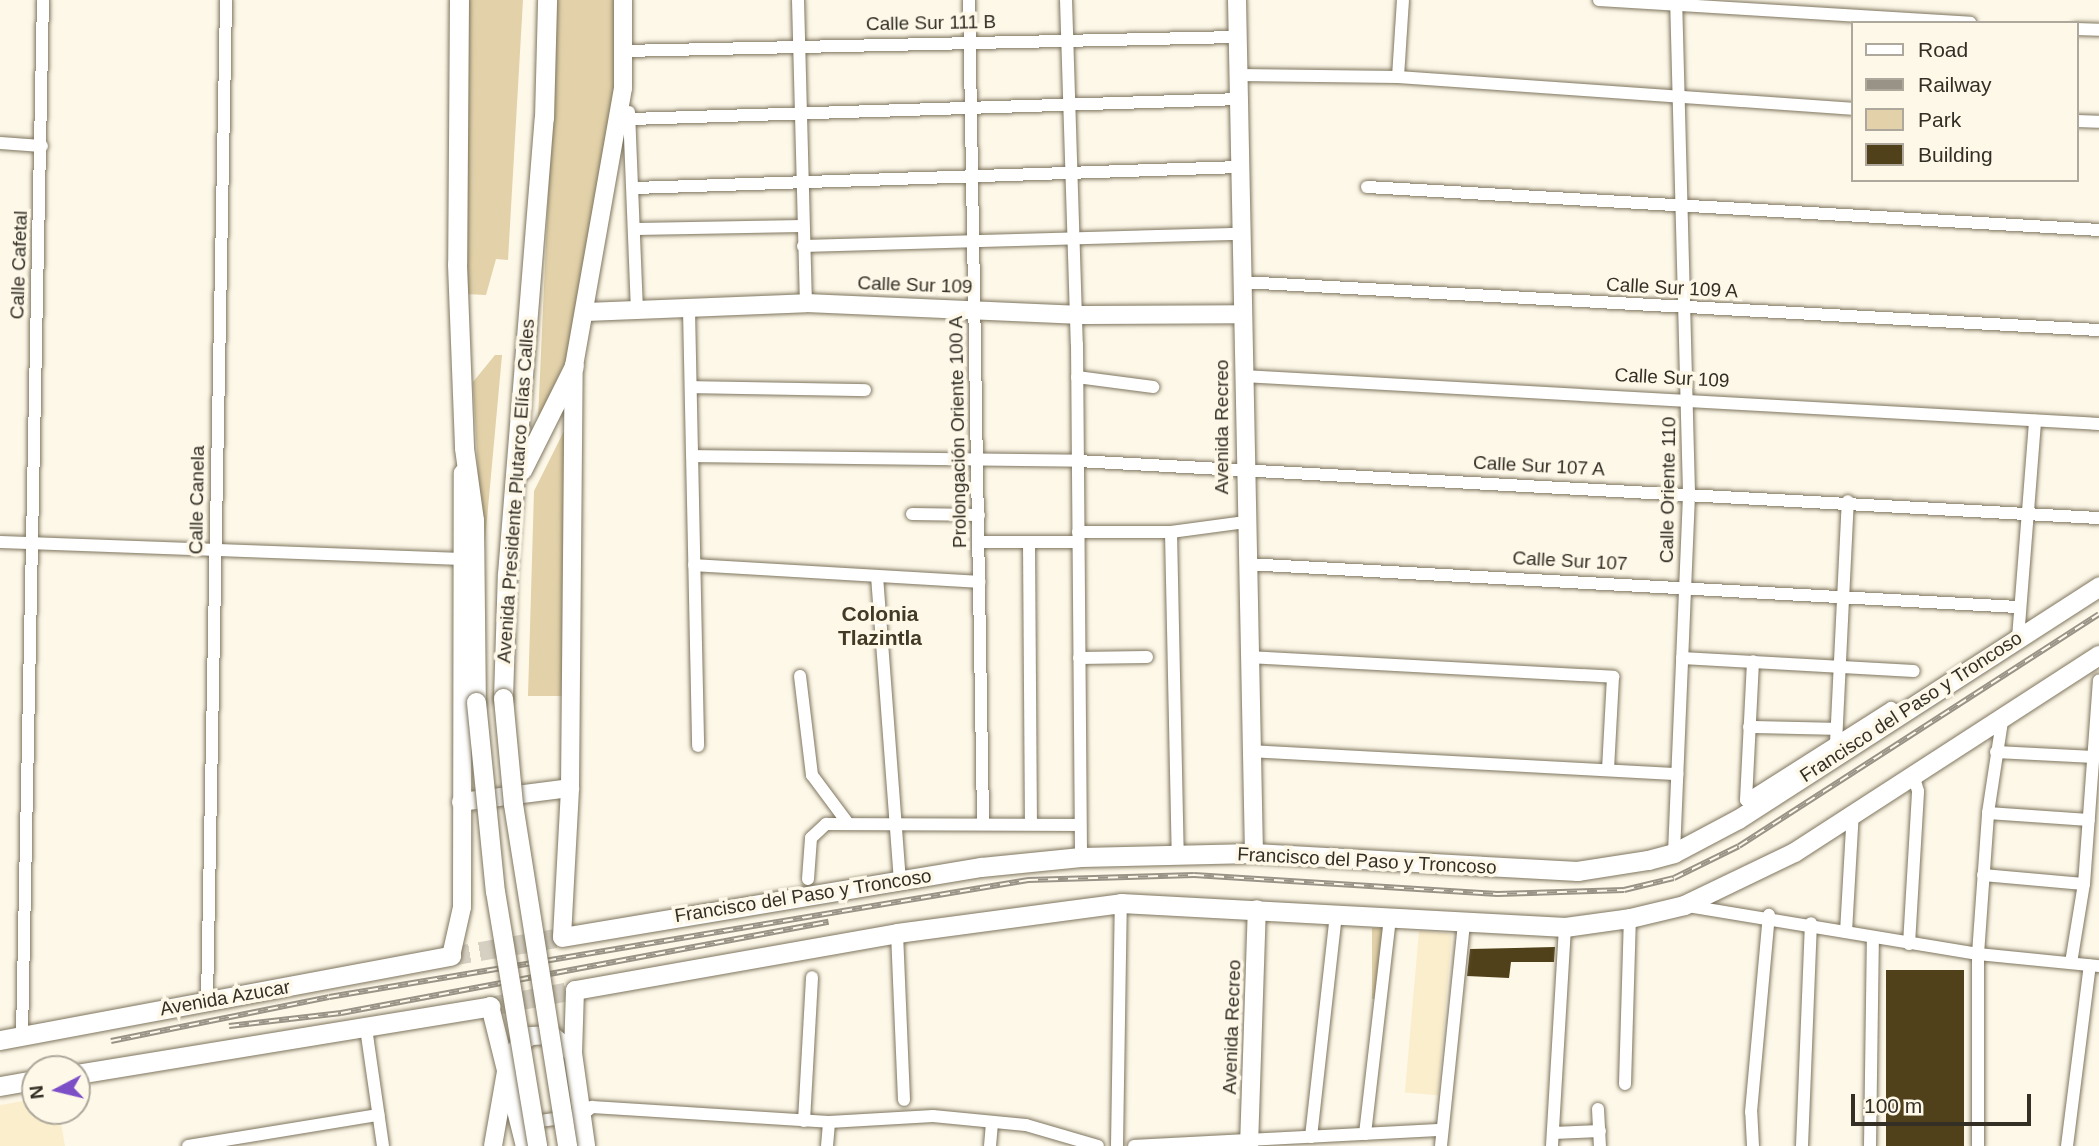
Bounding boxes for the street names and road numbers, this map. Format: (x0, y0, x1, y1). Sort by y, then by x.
street label: Calle Sur 111 B (866, 10, 996, 36)
street label: Calle Cafetal (6, 210, 32, 320)
street label: Calle Sur 109 (857, 272, 973, 298)
street label: Calle Sur 109 A (1605, 273, 1739, 303)
street label: Prolongación Oriente 100 A (945, 315, 971, 549)
street label: Avenida Presidente Plutarco Elías Calles (493, 318, 539, 664)
street label: Avenida Recreo (1211, 360, 1233, 494)
street label: Calle Sur 109 (1614, 364, 1730, 392)
street label: Calle Oriente 110 (1655, 417, 1681, 563)
street label: Calle Canela (185, 445, 209, 555)
street label: Calle Sur 107 A (1472, 451, 1606, 481)
street label: Calle Sur 107 (1512, 547, 1628, 575)
street label: Francisco del Paso y Troncoso (1796, 627, 2026, 787)
street label: Francisco del Paso y Troncoso (1237, 843, 1497, 879)
street label: Francisco del Paso y Troncoso (673, 864, 933, 928)
street label: Avenida Recreo (1218, 959, 1246, 1095)
street label: Avenida Azucar (158, 975, 292, 1021)

